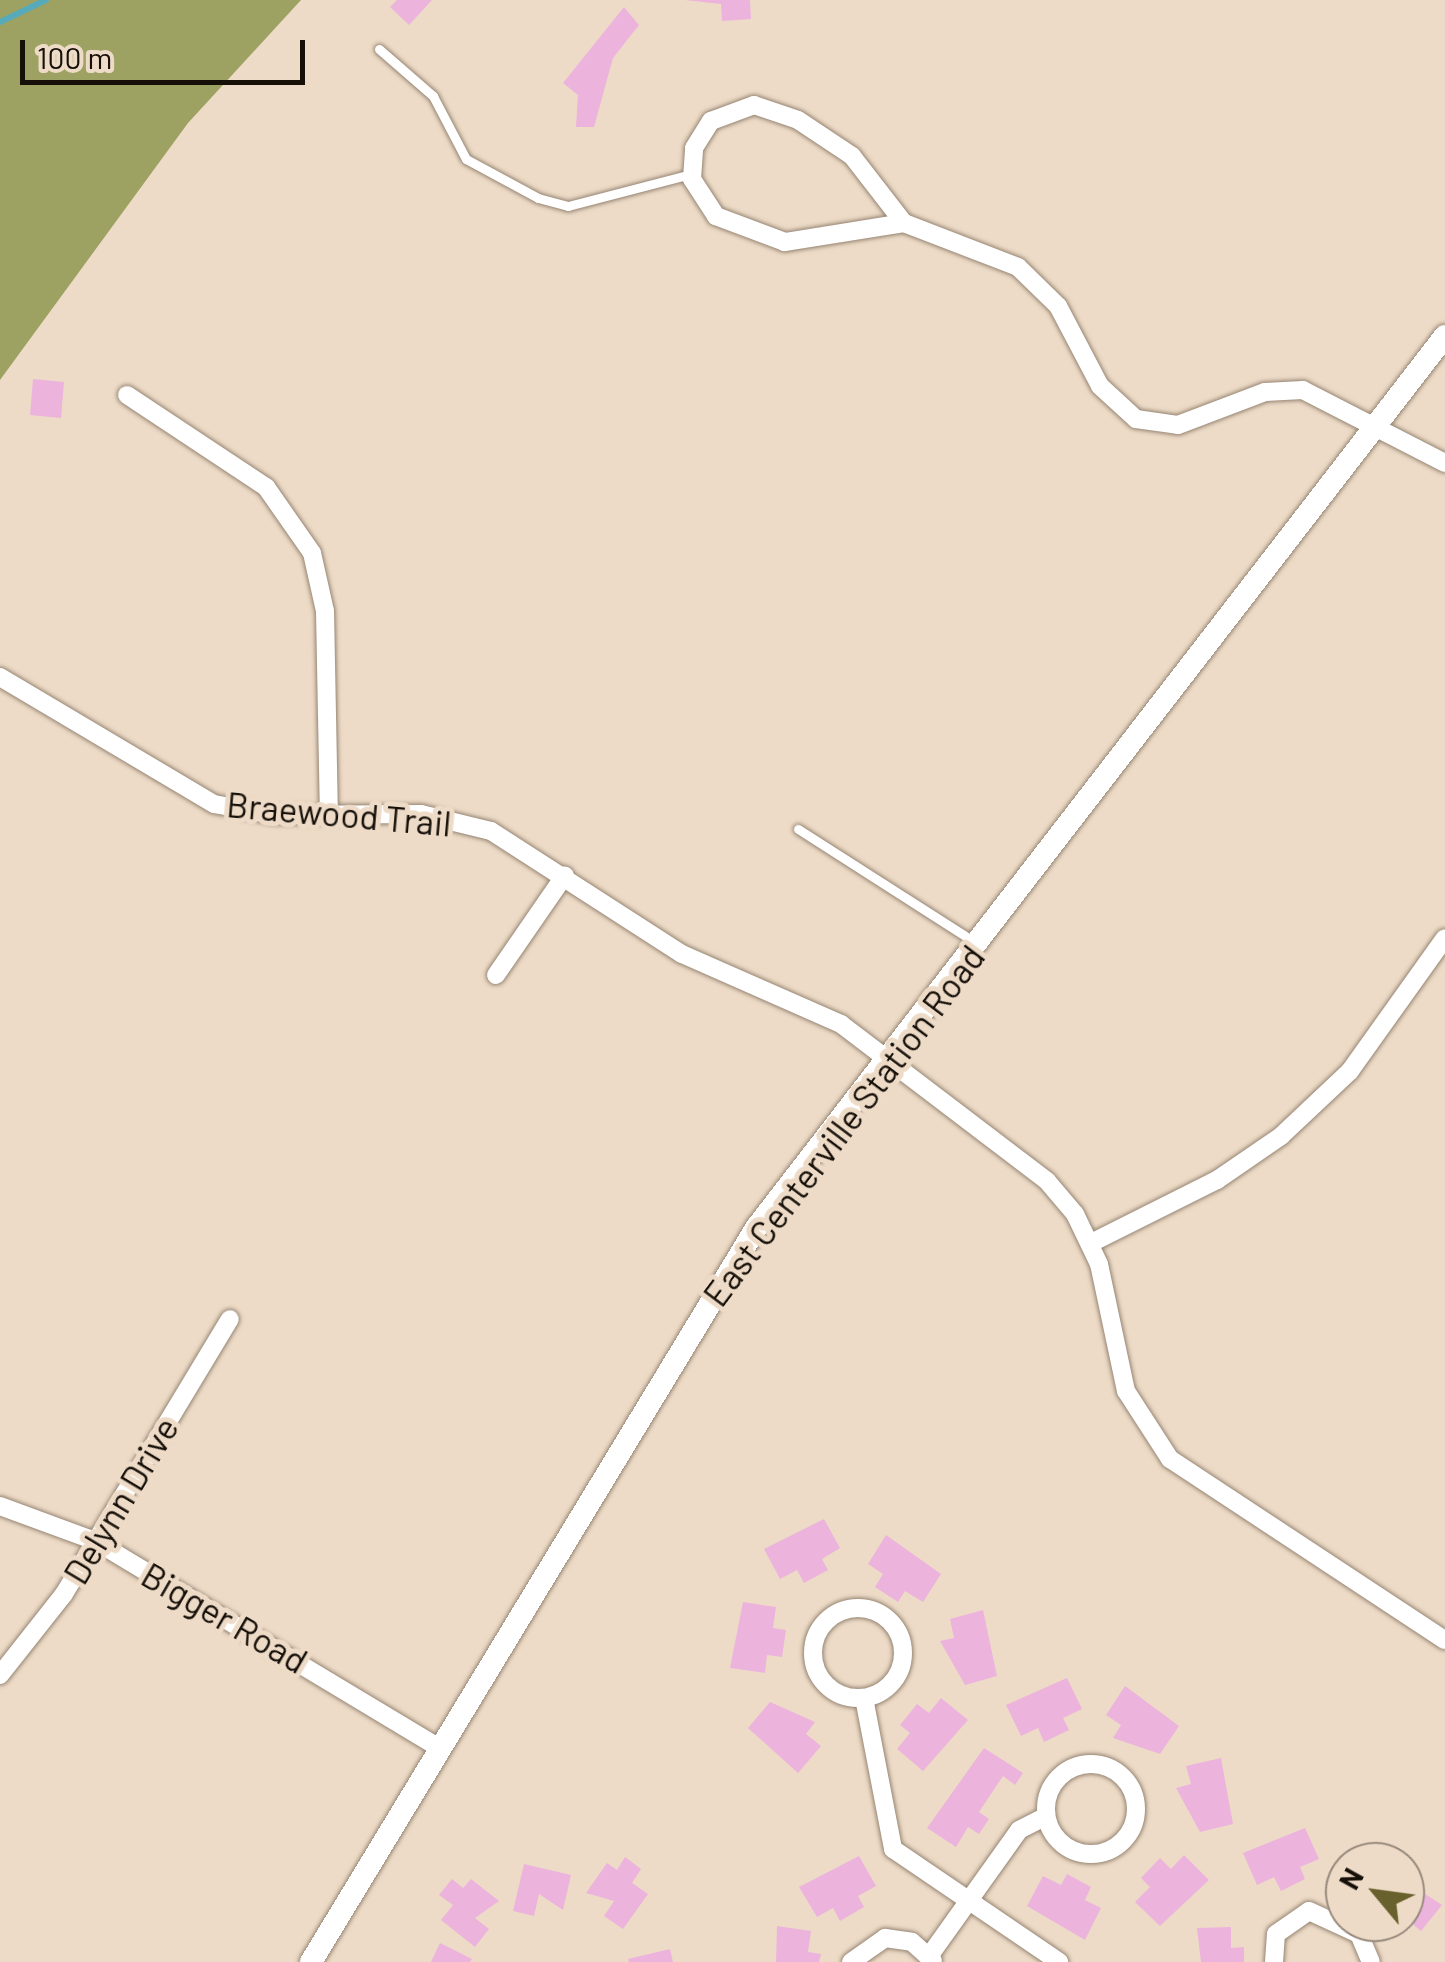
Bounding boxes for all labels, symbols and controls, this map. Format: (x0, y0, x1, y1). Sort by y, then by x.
scale bar (25, 20, 310, 82)
text: 100 m (37, 39, 112, 75)
street label: Braewood Trail (225, 782, 453, 844)
street label: East Centerville Station Road (693, 936, 993, 1314)
street label: Delynn Drive (54, 1409, 186, 1591)
street label: Bigger Road (135, 1553, 315, 1681)
north arrow (1325, 1842, 1425, 1942)
text: N (1331, 1862, 1370, 1895)

